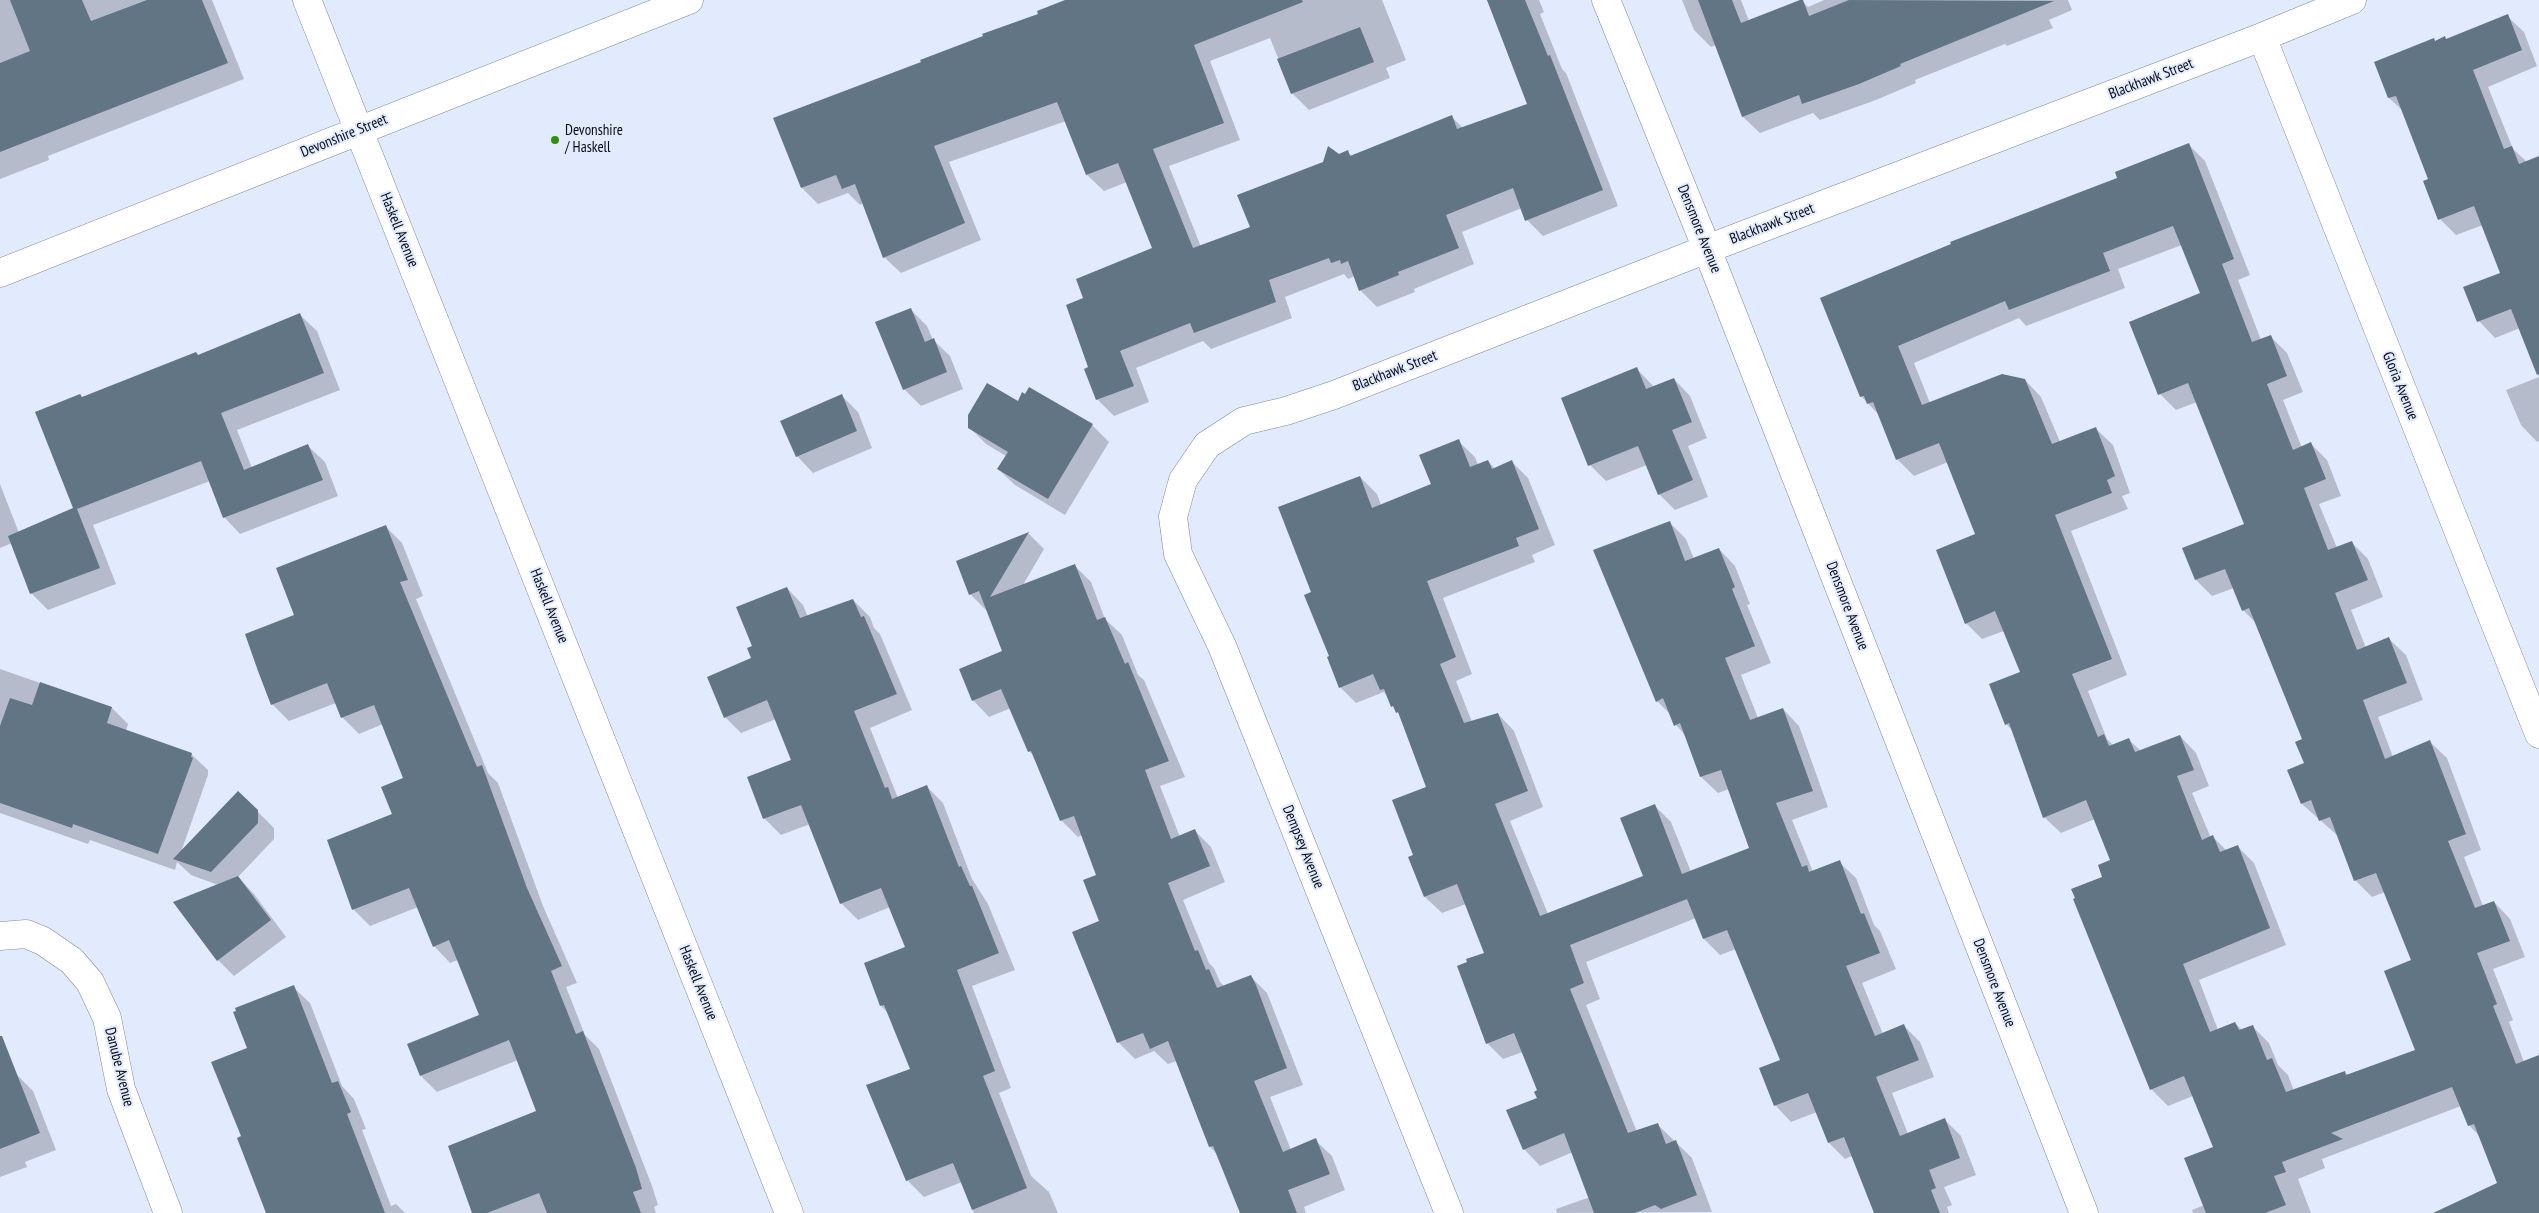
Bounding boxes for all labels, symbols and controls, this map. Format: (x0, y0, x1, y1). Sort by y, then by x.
street label: Blackhawk Street (2106, 55, 2196, 103)
street label: Devonshire Street (298, 110, 390, 162)
place label: Devonshire / Haskell (565, 122, 623, 157)
marker: Devonshire / Haskell (549, 134, 561, 146)
street label: Densmore Avenue (1673, 182, 1725, 276)
street label: Haskell Avenue (376, 190, 422, 270)
street label: Blackhawk Street (1727, 200, 1817, 248)
street label: Blackhawk Street (1350, 347, 1440, 395)
street label: Gloria Avenue (2378, 349, 2422, 423)
street label: Densmore Avenue (1822, 559, 1872, 653)
street label: Haskell Avenue (526, 566, 572, 646)
street label: Dempsey Avenue (1278, 803, 1328, 891)
street label: Densmore Avenue (1969, 936, 2019, 1030)
street label: Haskell Avenue (675, 943, 721, 1023)
street label: Danube Avenue (100, 1026, 138, 1108)

